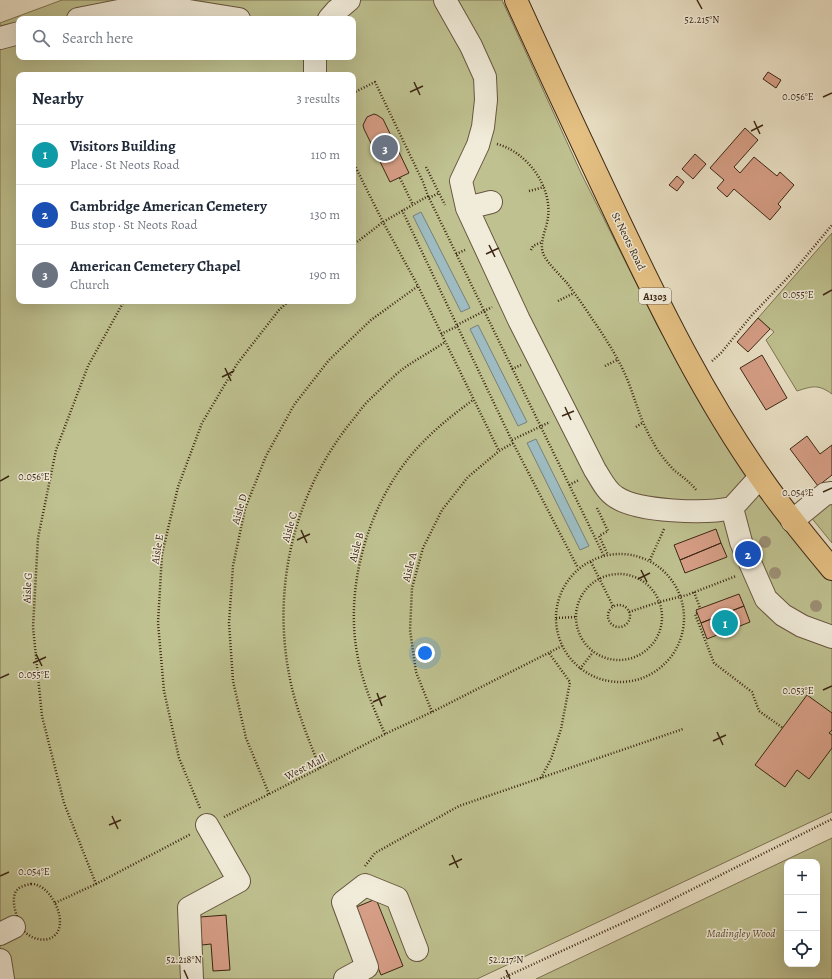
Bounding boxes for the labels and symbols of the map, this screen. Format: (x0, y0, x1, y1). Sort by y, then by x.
text: 52.215°N (685, 13, 719, 26)
text: 0.056°E (782, 90, 814, 103)
pin: 3 (372, 133, 398, 163)
street label: St Neots Road (608, 210, 649, 273)
road number: A1303 (639, 288, 671, 304)
text: 0.055°E (782, 288, 814, 301)
text: 0.056°E (18, 470, 50, 483)
text: 0.054°E (782, 486, 814, 499)
street label: Aisle D (228, 492, 251, 527)
street label: Aisle C (278, 510, 301, 545)
street label: Aisle B (345, 531, 368, 565)
street label: Aisle E (148, 533, 167, 566)
pin: 2 (735, 539, 761, 569)
street label: Aisle A (398, 550, 421, 584)
street label: Aisle G (19, 572, 36, 605)
pin: 1 (712, 608, 738, 638)
your location (415, 643, 435, 663)
text: 0.055°E (18, 668, 50, 681)
text: 0.053°E (782, 684, 814, 697)
street label: West Mall (281, 751, 329, 785)
text: 0.054°E (18, 865, 50, 878)
park label: Madingley Wood (707, 926, 775, 941)
text: 52.218°N (166, 953, 202, 966)
text: 52.217°N (489, 953, 523, 966)

